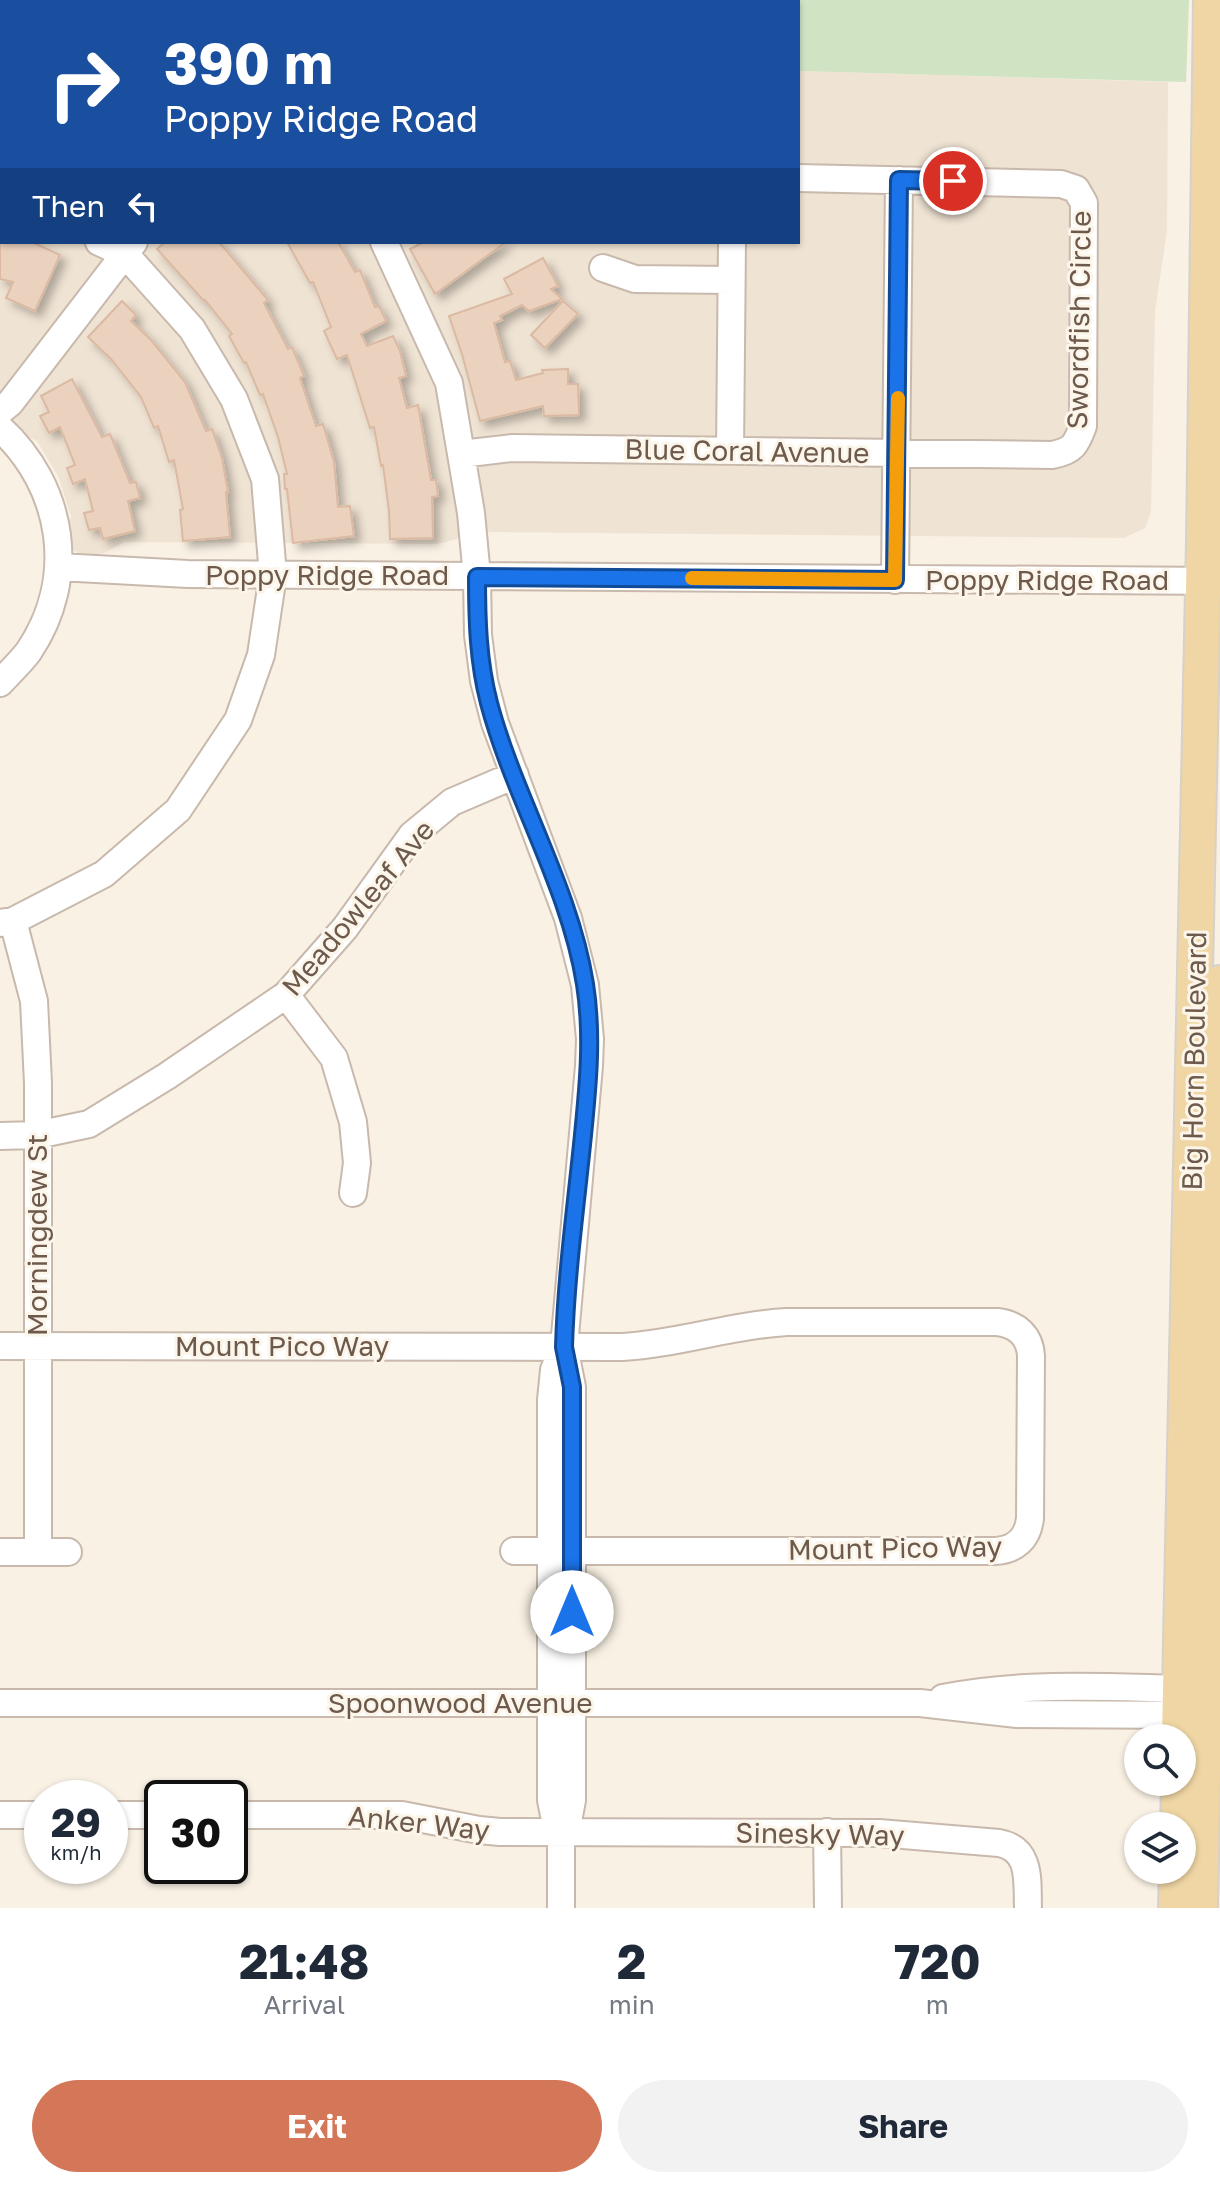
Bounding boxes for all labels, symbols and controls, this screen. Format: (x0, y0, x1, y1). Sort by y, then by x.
text: 390 m (164, 29, 333, 96)
icon: right (32, 32, 136, 136)
text: Poppy Ridge Road (164, 97, 478, 140)
pin (919, 147, 987, 215)
icon: arrive (931, 159, 975, 203)
icon: left (121, 184, 165, 228)
text: Then (32, 188, 105, 224)
street label: Swordfish Circle (1060, 210, 1097, 430)
street label: Blue Coral Avenue (624, 432, 870, 469)
street label: Poppy Ridge Road (205, 558, 449, 591)
street label: Poppy Ridge Road (925, 563, 1169, 596)
street label: Meadowleaf Ave (275, 813, 441, 1002)
street label: Big Horn Boulevard (1175, 931, 1212, 1191)
street label: Morningdew St (20, 1134, 53, 1336)
street label: Mount Pico Way (175, 1329, 390, 1362)
street label: Mount Pico Way (787, 1529, 1003, 1566)
position arrow (530, 1570, 614, 1654)
street label: Spoonwood Avenue (328, 1686, 592, 1719)
map controls (1124, 1724, 1196, 1884)
button: search (1124, 1724, 1196, 1796)
speed limit sign: 30 (144, 1780, 248, 1884)
text: 29 (51, 1798, 101, 1846)
street label: Anker Way (347, 1799, 492, 1846)
button: layers (1124, 1812, 1196, 1884)
street label: Sinesky Way (735, 1816, 905, 1851)
text: km/h (51, 1840, 101, 1864)
text: 21:48 (239, 1932, 369, 1990)
text: 2 (617, 1932, 646, 1990)
text: 720 (894, 1932, 981, 1990)
text: Arrival (264, 1989, 345, 2020)
text: min (609, 1989, 655, 2020)
text: m (926, 1989, 949, 2020)
button: Exit (32, 2080, 602, 2172)
button: Share (618, 2080, 1188, 2172)

